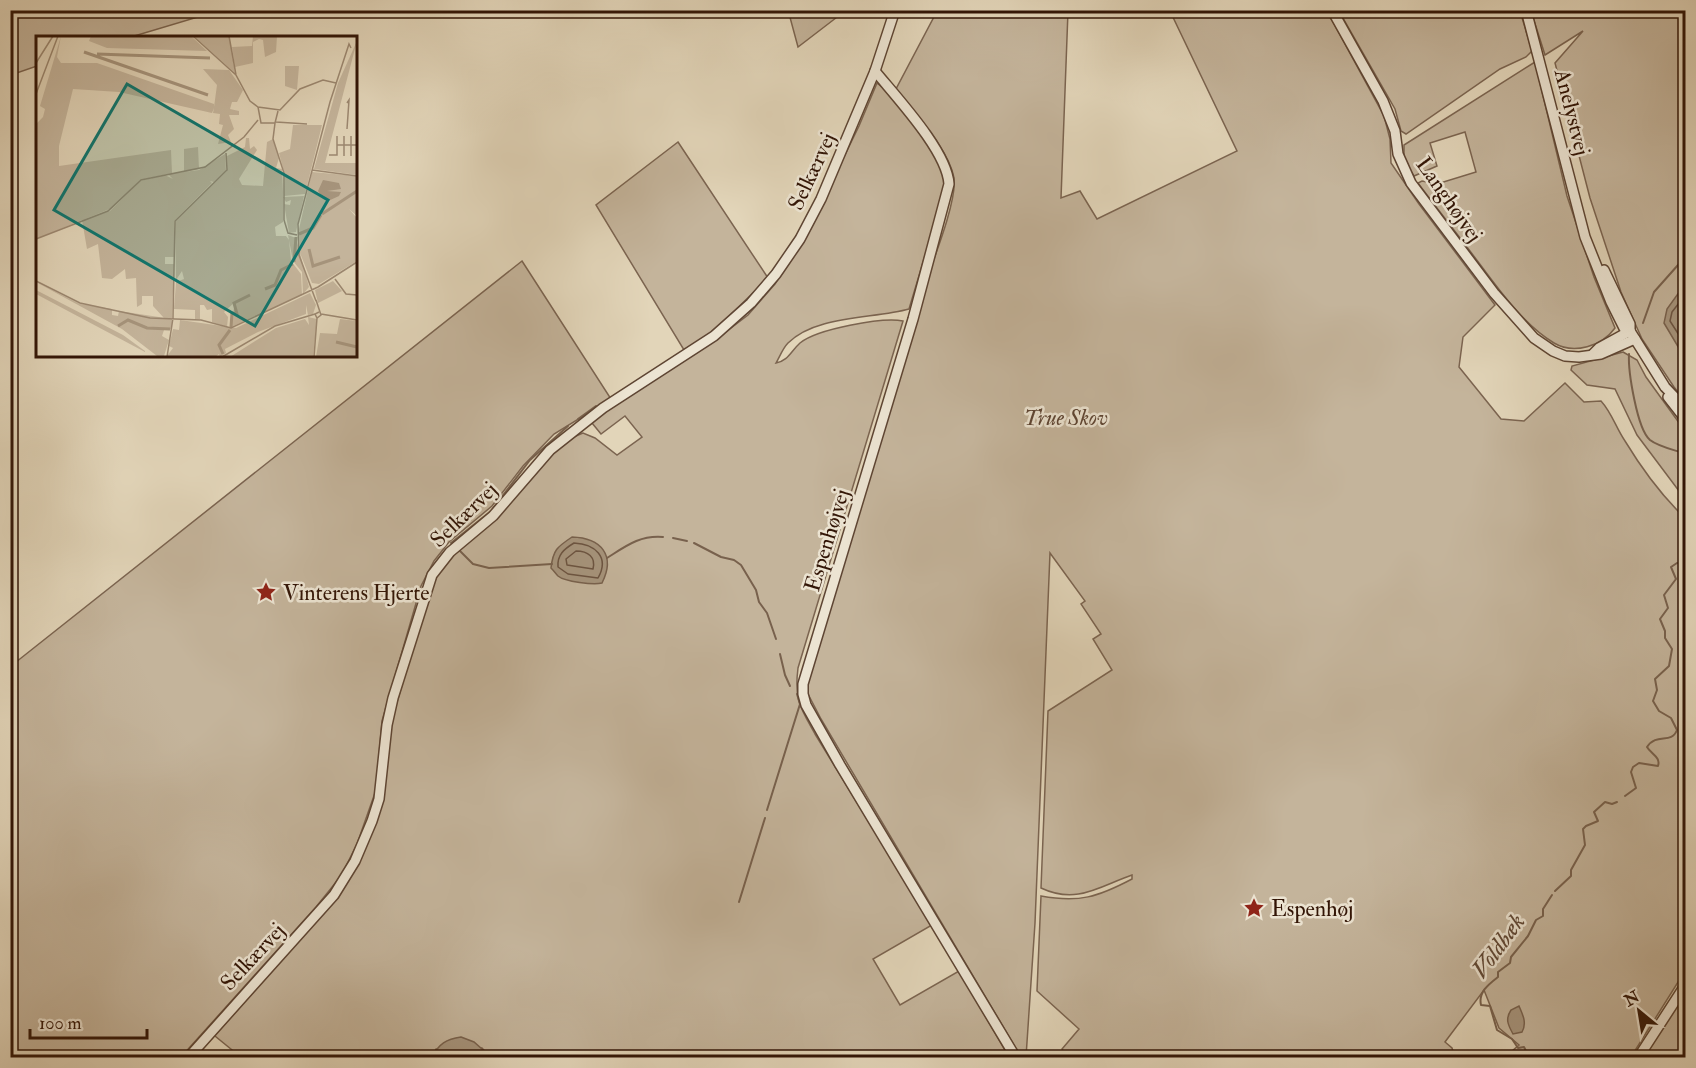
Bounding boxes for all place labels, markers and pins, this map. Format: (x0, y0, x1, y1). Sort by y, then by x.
place label: Vinterens Hjerte (283, 579, 430, 607)
place icon: Vinterens Hjerte (254, 580, 278, 604)
place label: Espenhøj (1271, 895, 1353, 924)
place icon: Espenhøj (1242, 896, 1266, 920)

